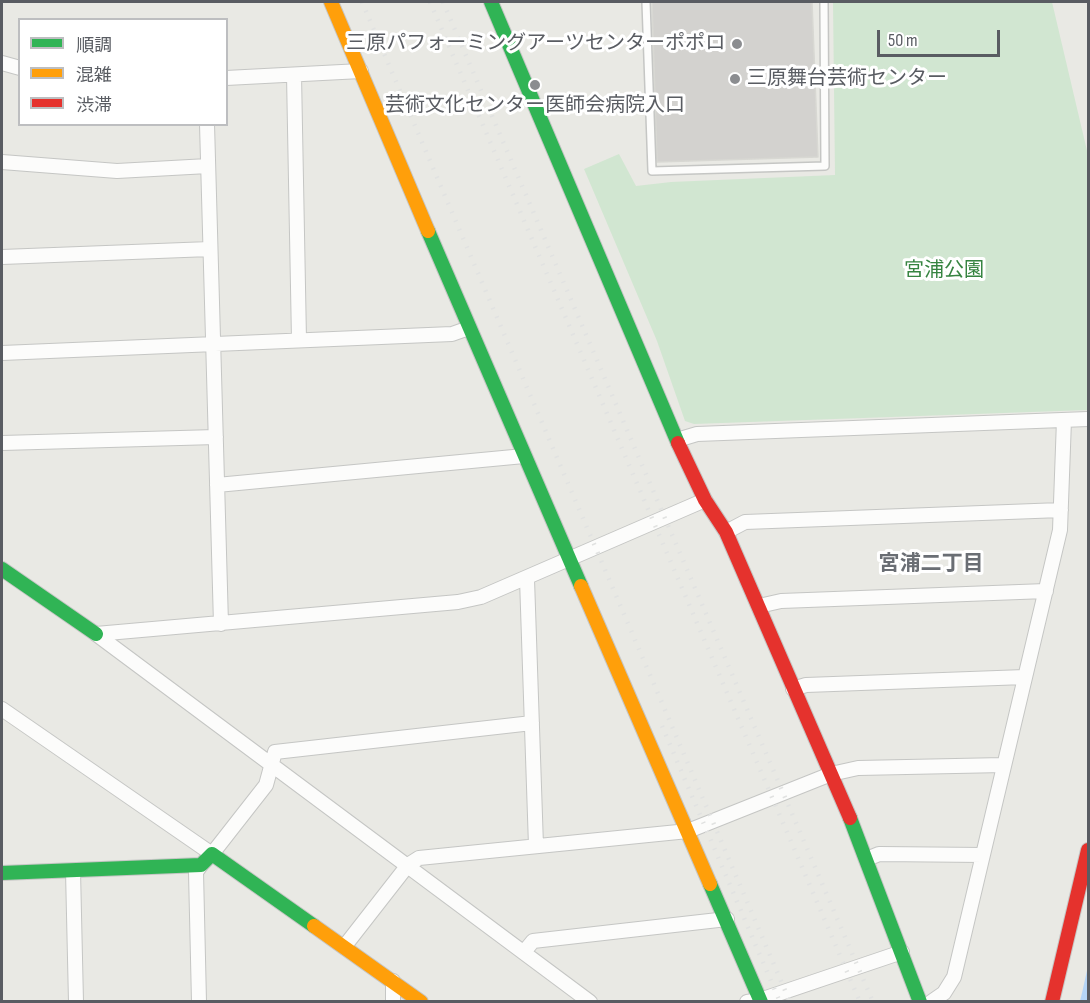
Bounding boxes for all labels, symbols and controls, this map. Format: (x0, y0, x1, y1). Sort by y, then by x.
legend (18, 18, 228, 126)
scale bar (880, 18, 1003, 56)
text: 50 m (888, 30, 918, 51)
place label: 三原パフォーミングアーツセンターポポロ (346, 32, 725, 56)
text: 順調 (76, 35, 112, 56)
marker: 三原パフォーミングアーツセンターポポロ (730, 37, 744, 51)
text: 混雑 (76, 65, 112, 86)
place label: 三原舞台芸術センター (747, 67, 947, 91)
marker: 三原舞台芸術センター (728, 72, 742, 86)
marker: 芸術文化センター医師会病院入口 (528, 78, 542, 92)
place label: 芸術文化センター医師会病院入口 (385, 94, 685, 118)
text: 渋滞 (76, 95, 112, 116)
park label: 宮浦公園 (904, 259, 984, 283)
district label: 宮浦二丁目 (879, 552, 983, 578)

